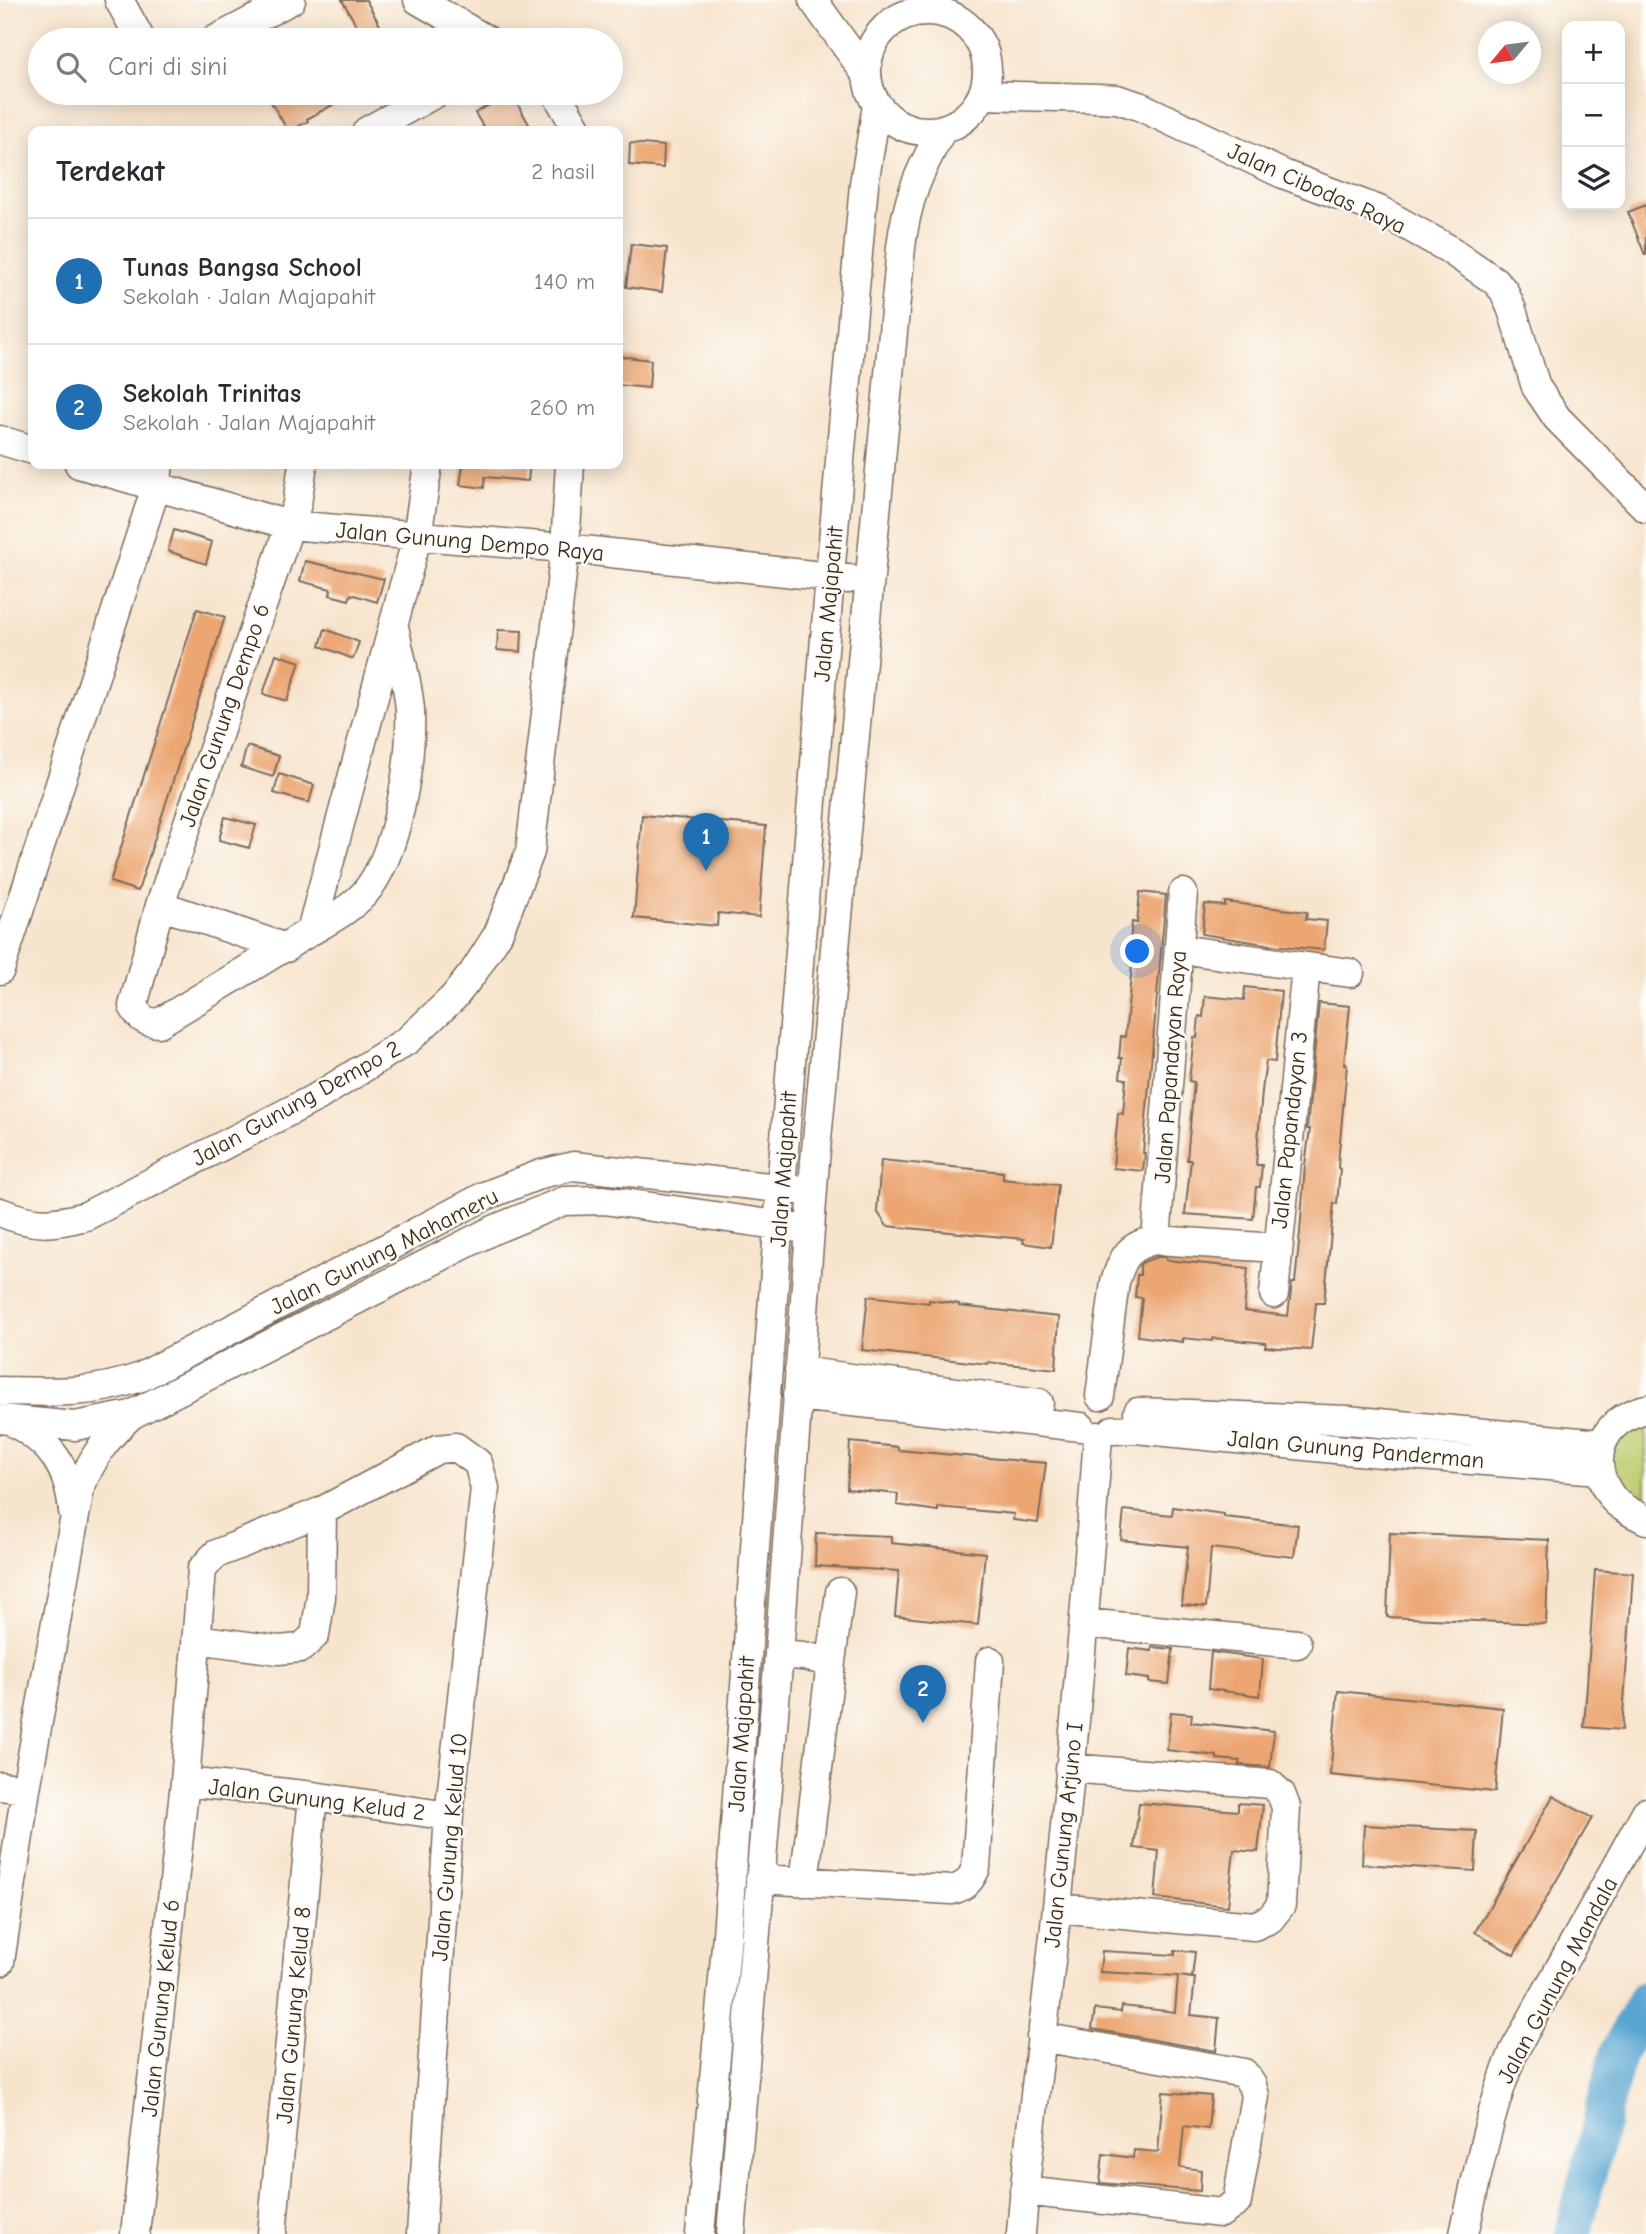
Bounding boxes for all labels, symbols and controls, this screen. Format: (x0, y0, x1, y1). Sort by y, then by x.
north arrow (1478, 21, 1541, 84)
map controls (1562, 21, 1625, 210)
button: + (1562, 21, 1625, 84)
search box (28, 28, 623, 105)
icon: search (52, 48, 90, 86)
text: Cari di sini (108, 52, 228, 82)
button: − (1562, 84, 1625, 147)
street label: Jalan Cibodas Raya (1224, 137, 1410, 240)
button: layers (1562, 147, 1625, 210)
text: Terdekat (56, 154, 165, 189)
text: 2 hasil (531, 158, 595, 185)
text: Tunas Bangsa School (123, 253, 362, 283)
text: 1 (74, 268, 84, 295)
text: 140 m (534, 268, 595, 295)
text: Sekolah · Jalan Majapahit (123, 283, 375, 310)
text: Sekolah Trinitas (123, 379, 301, 409)
text: 2 (73, 394, 85, 421)
text: 260 m (530, 394, 595, 421)
text: Sekolah · Jalan Majapahit (123, 409, 375, 436)
street label: Jalan Gunung Dempo Raya (335, 516, 605, 567)
street label: Jalan Majapahit (808, 524, 849, 683)
street label: Jalan Gunung Dempo 6 (174, 600, 275, 830)
pin: 1 (683, 813, 729, 871)
your location (1120, 934, 1154, 968)
street label: Jalan Papandayan Raya (1149, 950, 1192, 1185)
street label: Jalan Papandayan 3 (1266, 1030, 1313, 1230)
street label: Jalan Gunung Dempo 2 (187, 1035, 405, 1172)
street label: Jalan Majapahit (765, 1089, 803, 1248)
street label: Jalan Gunung Mahameru (266, 1182, 503, 1321)
street label: Jalan Gunung Panderman (1226, 1425, 1486, 1474)
street label: Jalan Majapahit (723, 1654, 761, 1813)
pin: 2 (900, 1665, 946, 1723)
street label: Jalan Gunung Arjuno I (1038, 1721, 1089, 1949)
street label: Jalan Gunung Kelud 10 (426, 1732, 473, 1962)
street label: Jalan Gunung Kelud 2 (207, 1773, 427, 1826)
street label: Jalan Gunung Mandala (1492, 1872, 1623, 2088)
street label: Jalan Gunung Kelud 6 (136, 1898, 185, 2118)
street label: Jalan Gunung Kelud 8 (271, 1905, 316, 2125)

